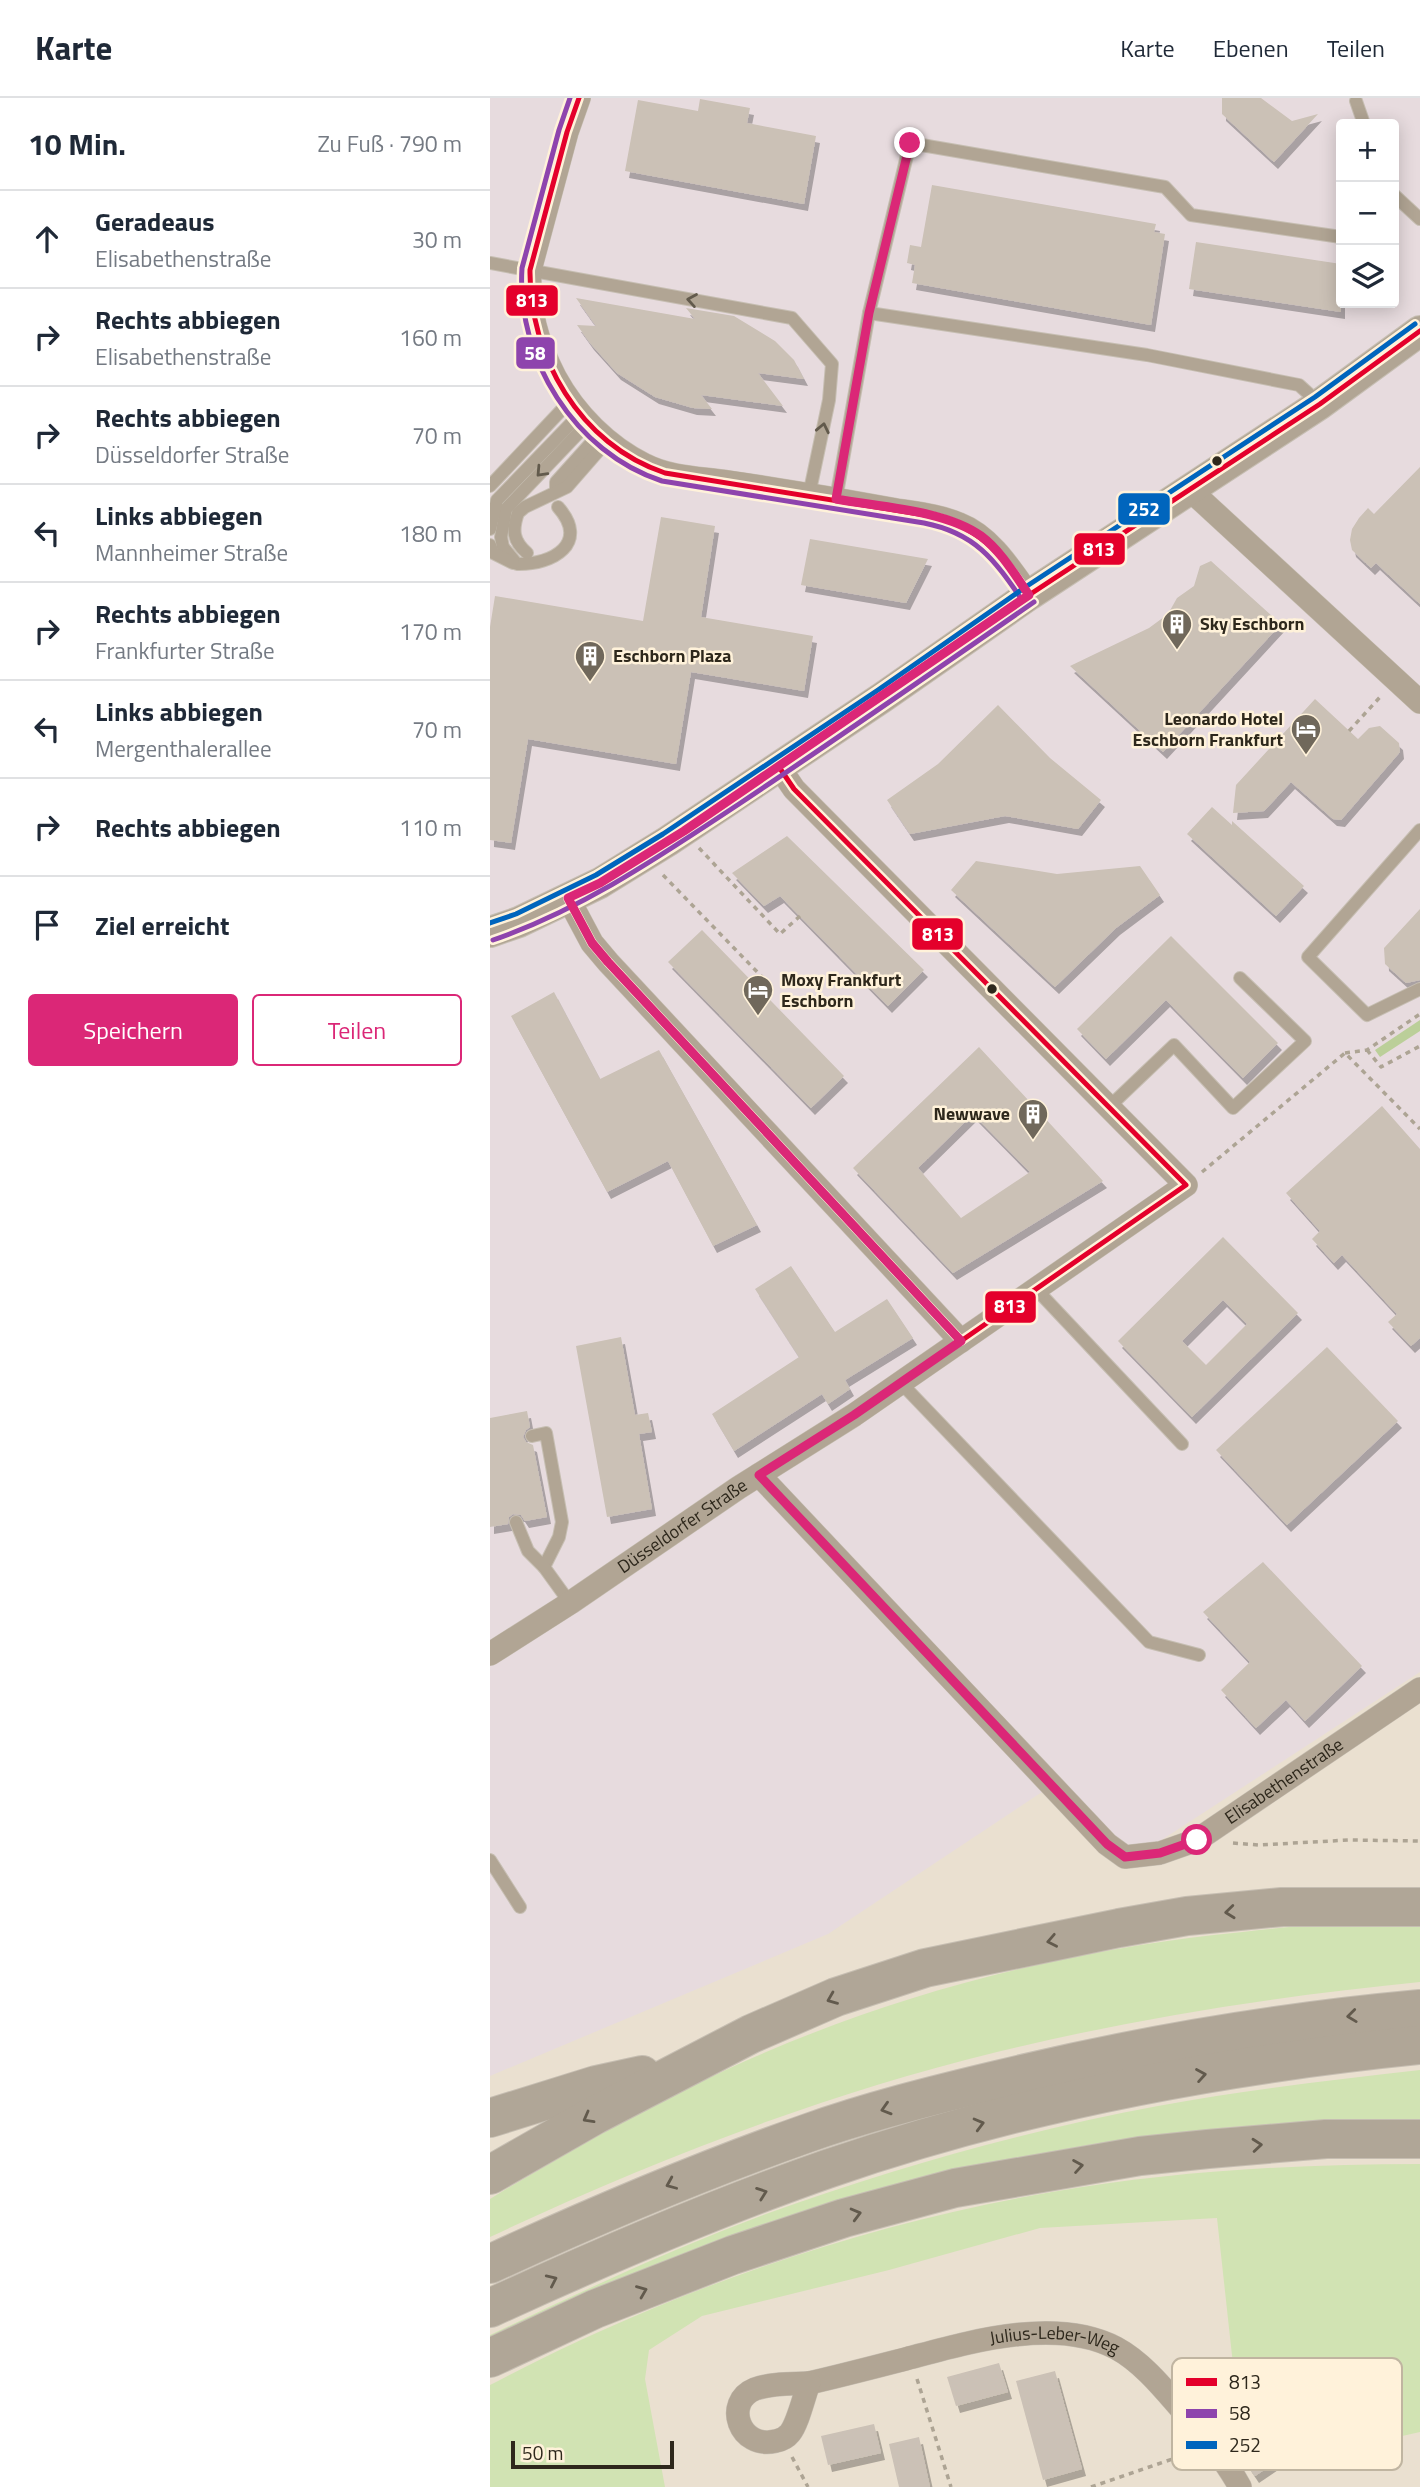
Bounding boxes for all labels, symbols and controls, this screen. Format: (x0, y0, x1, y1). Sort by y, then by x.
text: Karte (35, 23, 112, 73)
text: Karte (1120, 30, 1175, 66)
text: Ebenen (1213, 30, 1289, 66)
text: Teilen (1327, 30, 1385, 66)
map controls (1336, 119, 1399, 308)
button: + (1336, 119, 1399, 182)
text: 10 Min. (28, 121, 126, 167)
text: Zu Fuß · 790 m (318, 126, 462, 161)
route end (894, 127, 925, 158)
button: − (1336, 182, 1399, 245)
text: Geradeaus (95, 202, 215, 241)
icon: ahead (28, 220, 66, 258)
text: 30 m (412, 222, 462, 257)
text: Elisabethenstraße (95, 241, 271, 276)
button: layers (1336, 245, 1399, 308)
line badge: 813 (505, 284, 559, 317)
text: 813 (516, 285, 548, 314)
one-way arrow (686, 293, 698, 308)
text: Rechts abbiegen (95, 300, 281, 339)
icon: right (28, 318, 66, 356)
text: 160 m (399, 320, 462, 355)
line badge: 58 (515, 336, 556, 370)
text: 58 (524, 338, 546, 367)
text: Elisabethenstraße (95, 339, 271, 374)
text: Rechts abbiegen (95, 398, 281, 437)
icon: right (28, 416, 66, 454)
text: 70 m (412, 418, 462, 453)
one-way arrow (815, 422, 830, 434)
text: Düsseldorfer Straße (95, 437, 289, 472)
unlabelled marker (1210, 454, 1224, 468)
one-way arrow (536, 464, 549, 477)
line badge: 252 (1117, 492, 1171, 526)
text: 252 (1128, 494, 1160, 523)
text: Links abbiegen (95, 496, 263, 535)
icon: left (28, 514, 66, 552)
text: 180 m (399, 516, 462, 551)
line badge: 813 (1073, 532, 1126, 566)
text: 813 (1083, 534, 1115, 563)
text: Mannheimer Straße (95, 535, 288, 570)
text: Rechts abbiegen (95, 594, 281, 633)
building icon: Sky Eschborn (1160, 607, 1194, 651)
place label: Sky Eschborn (1200, 610, 1305, 637)
icon: right (28, 612, 66, 650)
text: 170 m (399, 614, 462, 649)
text: Frankfurter Straße (95, 633, 275, 668)
building icon: Eschborn Plaza (573, 639, 607, 683)
place label: Eschborn Plaza (613, 642, 731, 669)
text: Links abbiegen (95, 692, 263, 731)
place label: Leonardo Hotel Eschborn Frankfurt (1133, 705, 1283, 753)
icon: left (28, 710, 66, 748)
text: 70 m (412, 712, 462, 747)
hotel icon: Leonardo Hotel Eschborn Frankfurt (1289, 712, 1323, 756)
text: Mergenthalerallee (95, 731, 272, 766)
icon: right (28, 808, 66, 846)
text: Rechts abbiegen (95, 808, 281, 847)
text: 110 m (399, 810, 462, 845)
icon: arrive (28, 906, 66, 944)
text: Ziel erreicht (95, 906, 230, 945)
line badge: 813 (911, 917, 964, 951)
text: 813 (922, 919, 954, 948)
place label: Moxy Frankfurt Eschborn (781, 966, 902, 1014)
hotel icon: Moxy Frankfurt Eschborn (741, 973, 775, 1017)
unlabelled marker (985, 982, 999, 996)
button: Speichern (28, 994, 238, 1066)
button: Teilen (252, 994, 462, 1066)
building icon: Newwave (1016, 1097, 1050, 1141)
place label: Newwave (934, 1100, 1010, 1127)
line badge: 813 (984, 1290, 1037, 1324)
text: 813 (994, 1291, 1026, 1320)
street label: Düsseldorfer Straße (612, 1472, 752, 1580)
street label: Elisabethenstraße (1219, 1731, 1349, 1831)
route start (1181, 1824, 1212, 1855)
one-way arrow (1224, 1904, 1235, 1919)
one-way arrow (1046, 1933, 1058, 1948)
one-way arrow (827, 1990, 839, 2004)
one-way arrow (1346, 2009, 1358, 2024)
one-way arrow (1195, 2068, 1207, 2083)
one-way arrow (880, 2101, 892, 2116)
one-way arrow (583, 2110, 596, 2123)
one-way arrow (973, 2118, 985, 2132)
one-way arrow (1252, 2138, 1263, 2153)
one-way arrow (1072, 2159, 1084, 2174)
one-way arrow (666, 2176, 678, 2190)
one-way arrow (756, 2187, 768, 2201)
one-way arrow (850, 2208, 862, 2223)
one-way arrow (545, 2274, 557, 2288)
one-way arrow (635, 2285, 647, 2299)
street label: Julius-Leber-Weg (987, 2319, 1125, 2361)
legend (1172, 2358, 1402, 2470)
text: 813 (1229, 2367, 1261, 2396)
text: 58 (1229, 2398, 1251, 2427)
text: 252 (1229, 2430, 1261, 2459)
scale bar (511, 2438, 674, 2470)
text: 50 m (522, 2438, 563, 2467)

